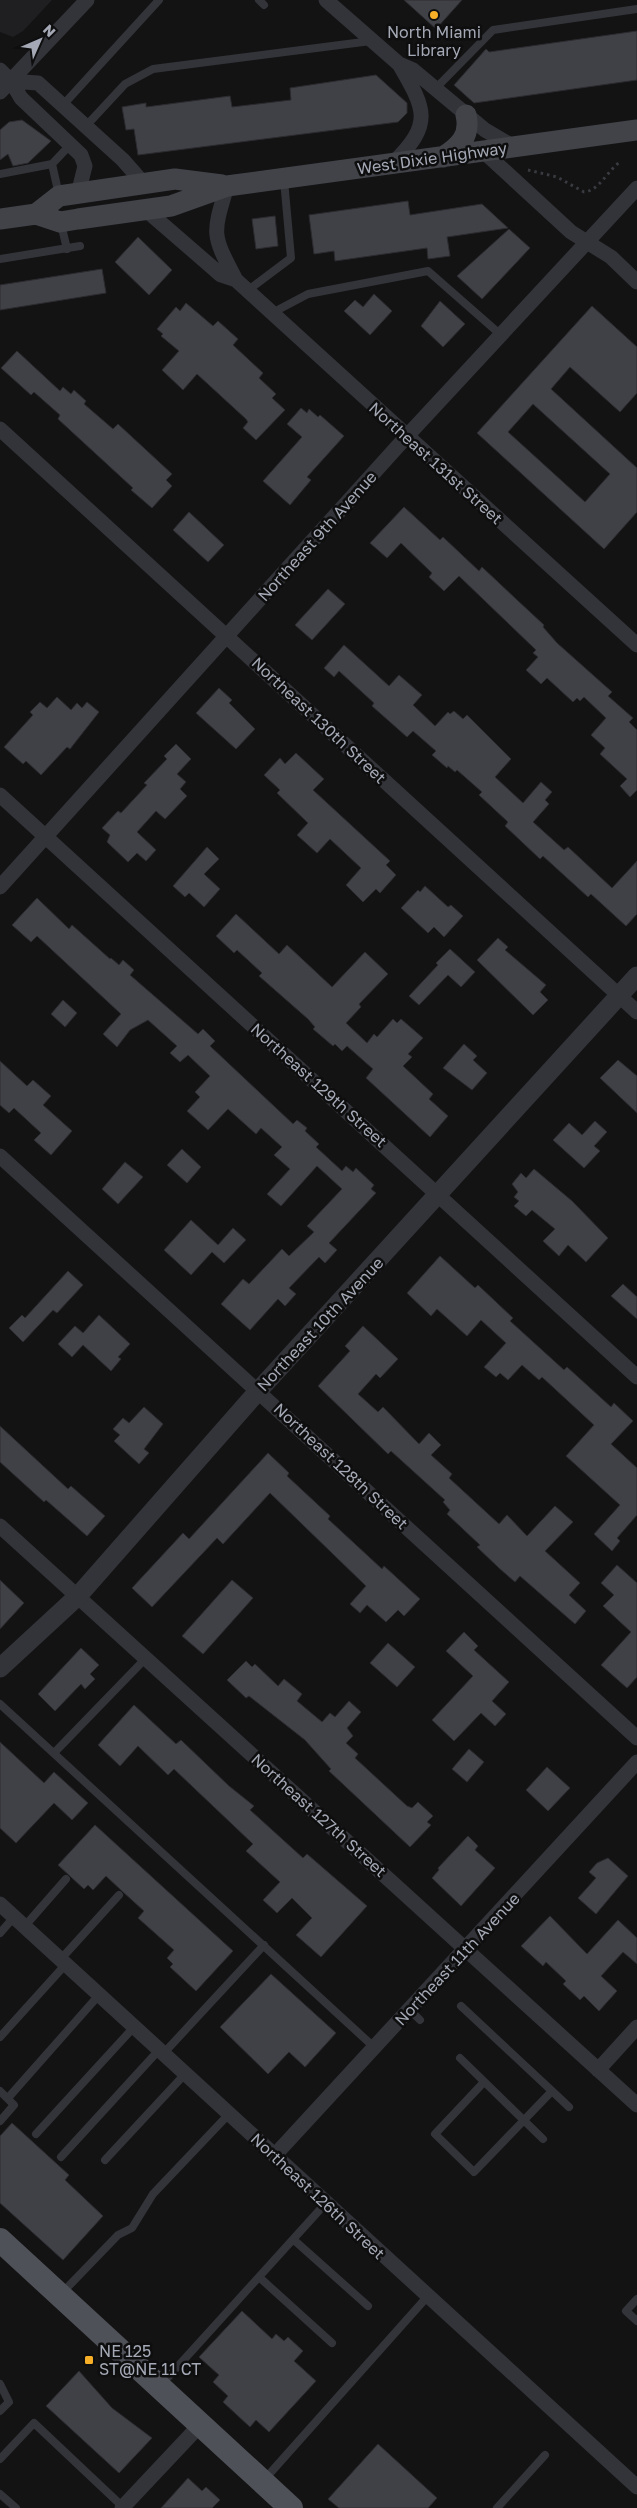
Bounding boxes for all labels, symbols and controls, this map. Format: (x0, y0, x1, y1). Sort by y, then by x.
marker: North Miami Library (428, 9, 440, 21)
north arrow (15, 15, 65, 65)
text: N (40, 21, 59, 40)
place label: North Miami Library (387, 22, 481, 60)
street label: West Dixie Highway (356, 138, 508, 178)
street label: Northeast 131st Street (365, 398, 507, 528)
street label: Northeast 9th Avenue (253, 467, 381, 605)
street label: Northeast 130th Street (248, 653, 390, 787)
street label: Northeast 129th Street (247, 1019, 391, 1151)
street label: Northeast 10th Avenue (253, 1253, 387, 1395)
street label: Northeast 128th Street (270, 1399, 412, 1533)
street label: Northeast 127th Street (247, 1749, 391, 1881)
street label: Northeast 11th Avenue (390, 1889, 524, 2029)
street label: Northeast 126th Street (247, 2129, 389, 2263)
place label: NE 125 ST@NE 11 CT (99, 2341, 201, 2379)
marker: NE 125 ST@NE 11 CT (83, 2354, 95, 2366)

